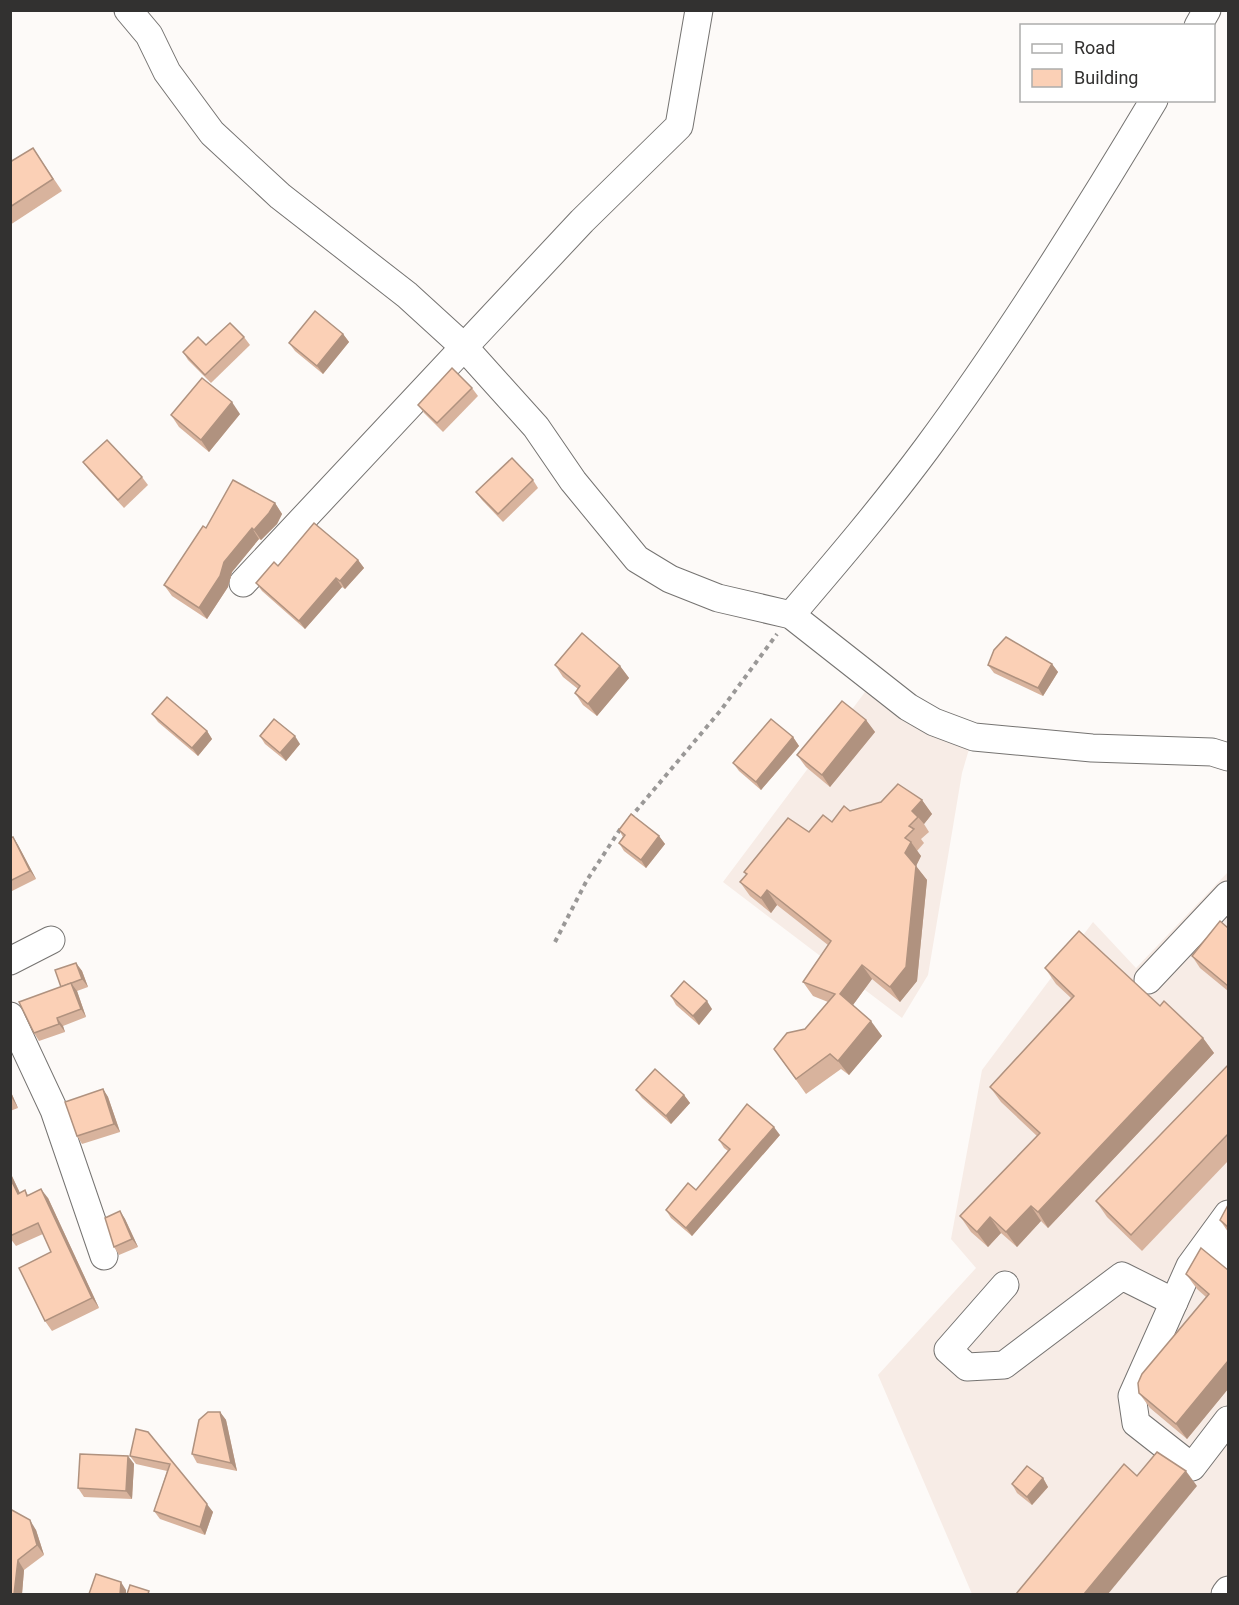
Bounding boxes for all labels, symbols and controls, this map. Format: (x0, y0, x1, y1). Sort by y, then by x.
legend (1020, 24, 1215, 102)
text: Road (1074, 37, 1115, 58)
text: Building (1074, 67, 1138, 88)

